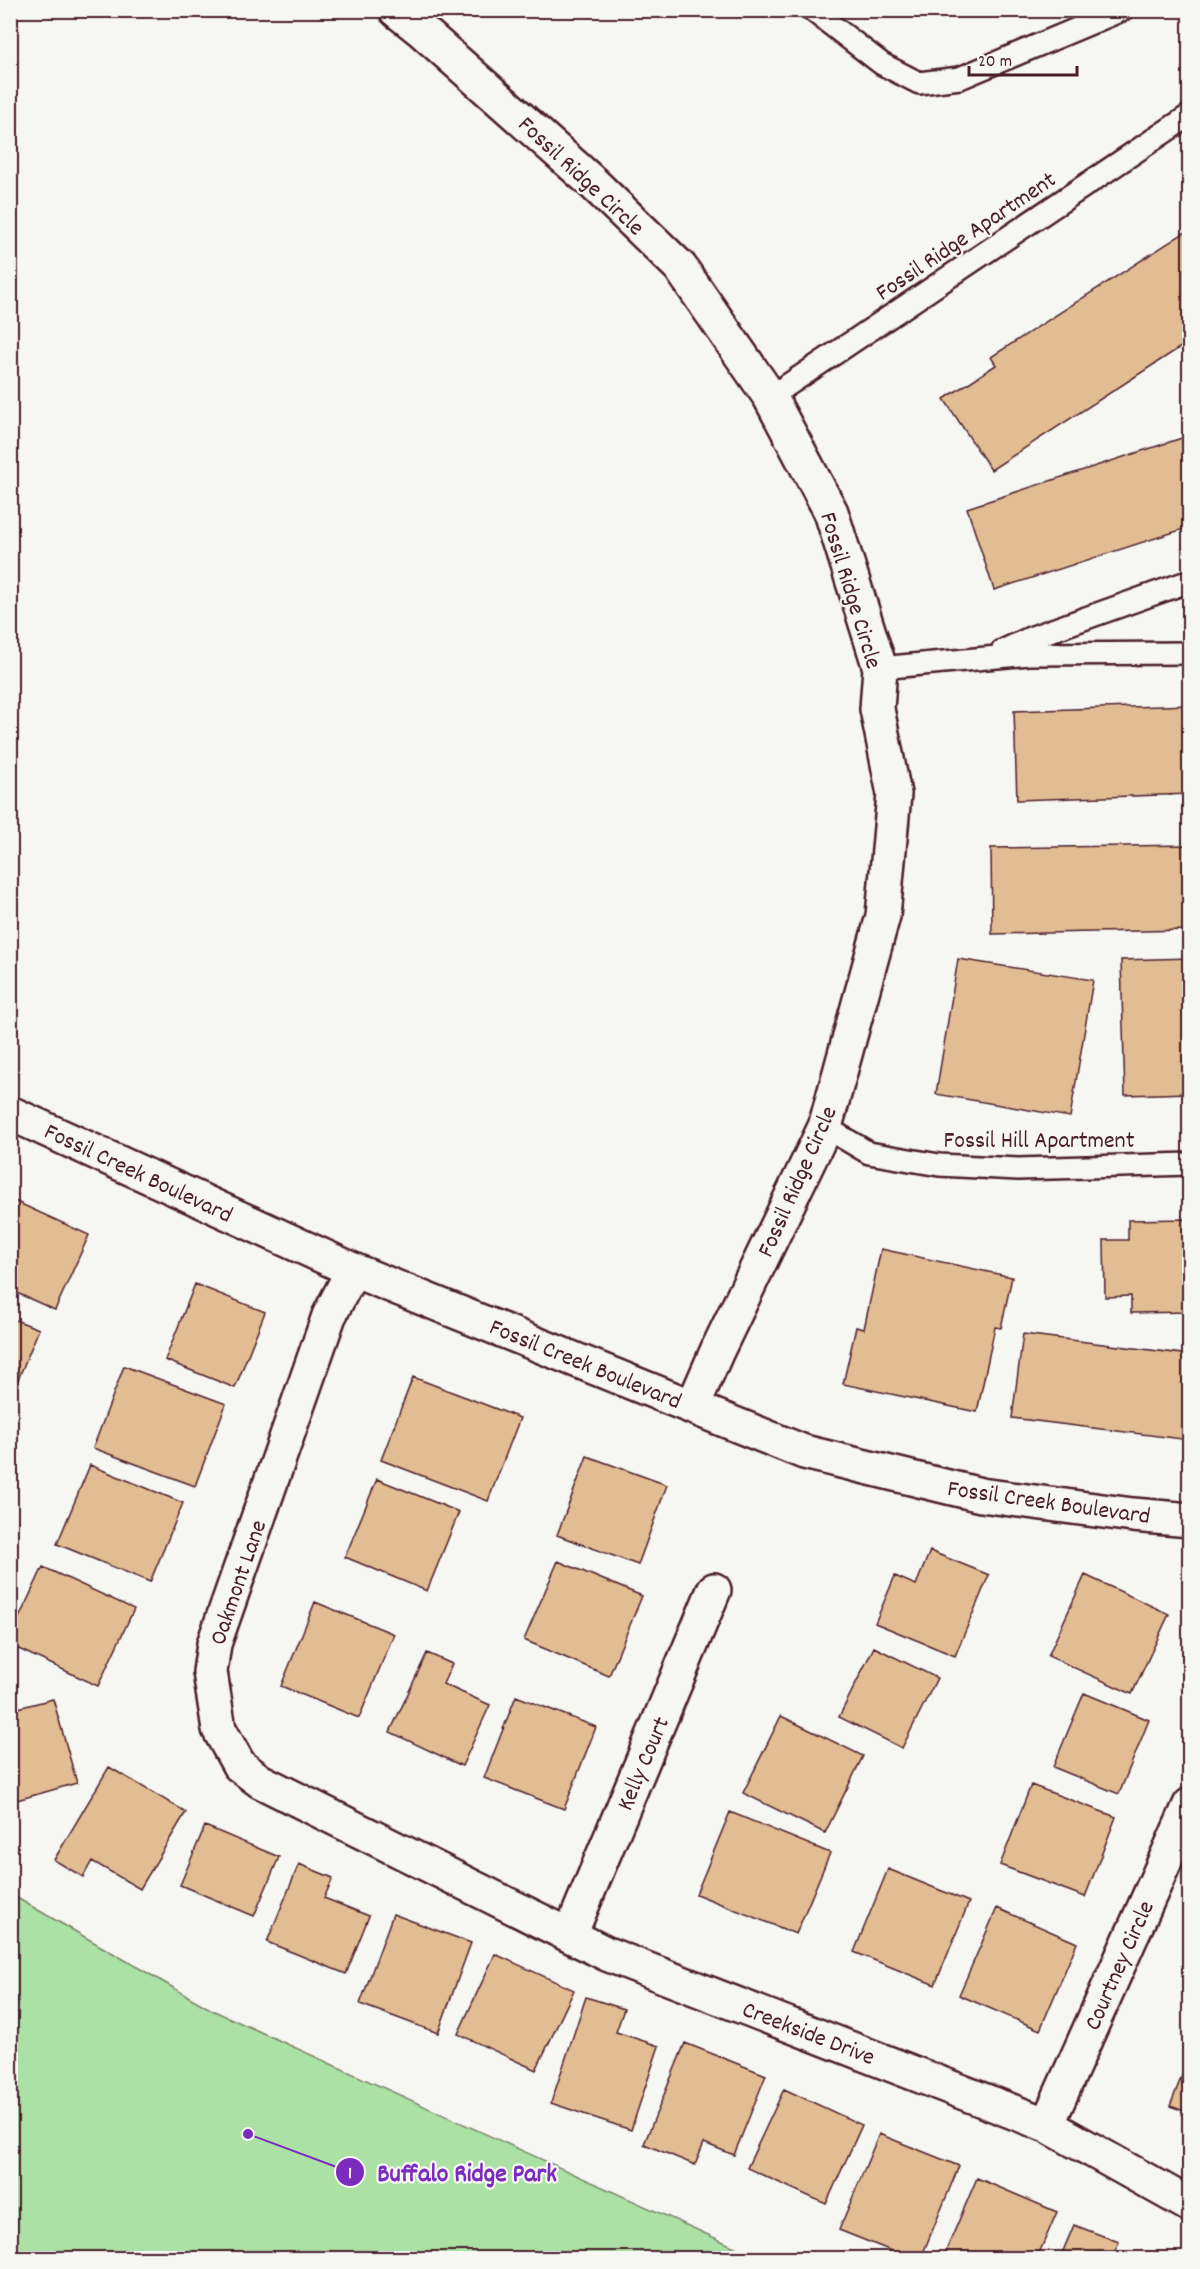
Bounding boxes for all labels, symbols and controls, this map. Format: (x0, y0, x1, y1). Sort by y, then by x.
scale bar (969, 39, 1077, 77)
text: 20 m (978, 50, 1012, 75)
street label: Fossil Ridge Circle (509, 109, 651, 245)
street label: Fossil Ridge Apartment (870, 164, 1064, 311)
street label: Fossil Ridge Circle (809, 508, 889, 673)
street label: Fossil Ridge Circle (750, 1101, 847, 1263)
street label: Fossil Creek Boulevard (38, 1116, 238, 1233)
street label: Fossil Hill Apartment (944, 1125, 1135, 1159)
street label: Fossil Creek Boulevard (484, 1312, 686, 1420)
street label: Fossil Creek Boulevard (945, 1473, 1152, 1535)
street label: Oakmont Lane (203, 1516, 277, 1650)
street label: Kelly Court (610, 1712, 680, 1816)
street label: Courtney Circle (1077, 1896, 1164, 2036)
street label: Creekside Drive (737, 1994, 879, 2076)
callout: Buffalo Ridge Park (335, 2150, 569, 2194)
text: Buffalo Ridge Park (377, 2157, 557, 2194)
text: 1 (348, 2162, 352, 2187)

